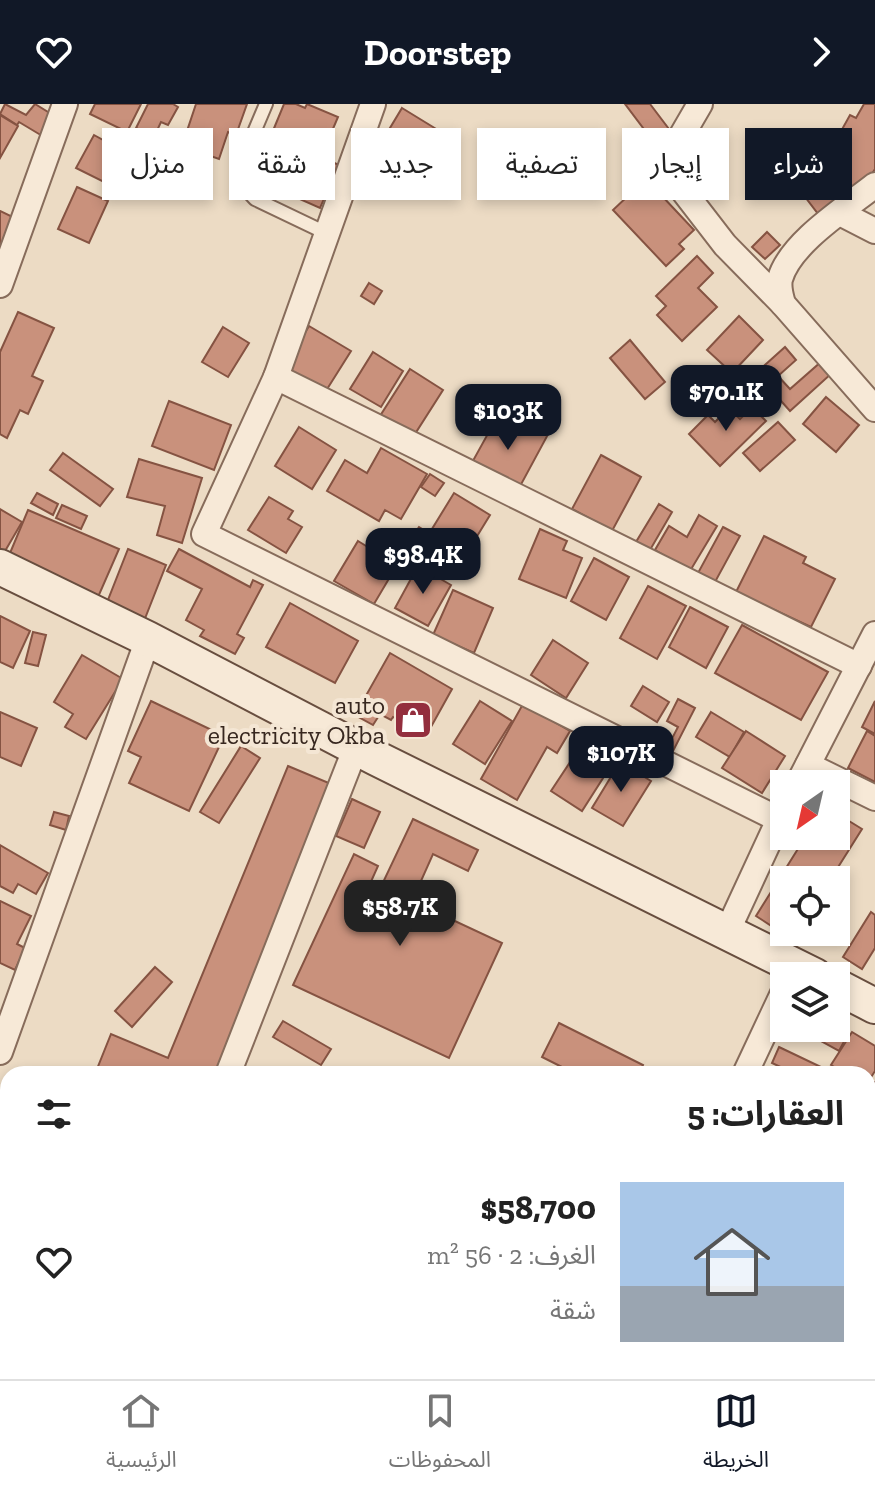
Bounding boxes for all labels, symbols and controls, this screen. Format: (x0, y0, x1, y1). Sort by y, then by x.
icon: heart (32, 30, 76, 74)
icon: forward (799, 30, 843, 74)
text: Doorstep (364, 31, 511, 74)
chip: منزل (102, 128, 213, 200)
chip: شقة (229, 128, 335, 200)
chip: جديد (351, 128, 461, 200)
chip: تصفية (477, 128, 606, 200)
chip: إيجار (622, 128, 729, 200)
chip: شراء (745, 128, 852, 200)
pin: $70.1K (661, 365, 791, 433)
text: $70.1K (689, 375, 763, 407)
pin: $103K (452, 384, 564, 452)
text: $103K (473, 394, 543, 426)
pin: $98.4K (358, 528, 488, 596)
text: $98.4K (384, 538, 462, 570)
place label: auto electricity Okba (208, 689, 385, 751)
shop icon: auto electricity Okba (392, 699, 434, 741)
pin: $107K (565, 726, 677, 794)
text: $107K (587, 736, 655, 768)
north arrow (770, 770, 850, 850)
map controls (770, 770, 850, 1042)
button: locate (770, 866, 850, 946)
pin: $58.7K (335, 880, 465, 948)
text: $58.7K (362, 890, 438, 922)
button: layers (770, 962, 850, 1042)
icon: filters (32, 1092, 76, 1136)
text: العقارات: 5 (687, 1093, 844, 1134)
text: $58,700 (481, 1187, 596, 1228)
icon: home (684, 1214, 780, 1310)
text: الغرف: 2 · 56 m² (427, 1239, 596, 1271)
icon: heart (32, 1240, 76, 1284)
text: شقة (550, 1294, 596, 1326)
tab: الرئيسية (106, 1389, 177, 1483)
tab: المحفوظات (389, 1389, 491, 1483)
tab: الخريطة (703, 1389, 769, 1483)

